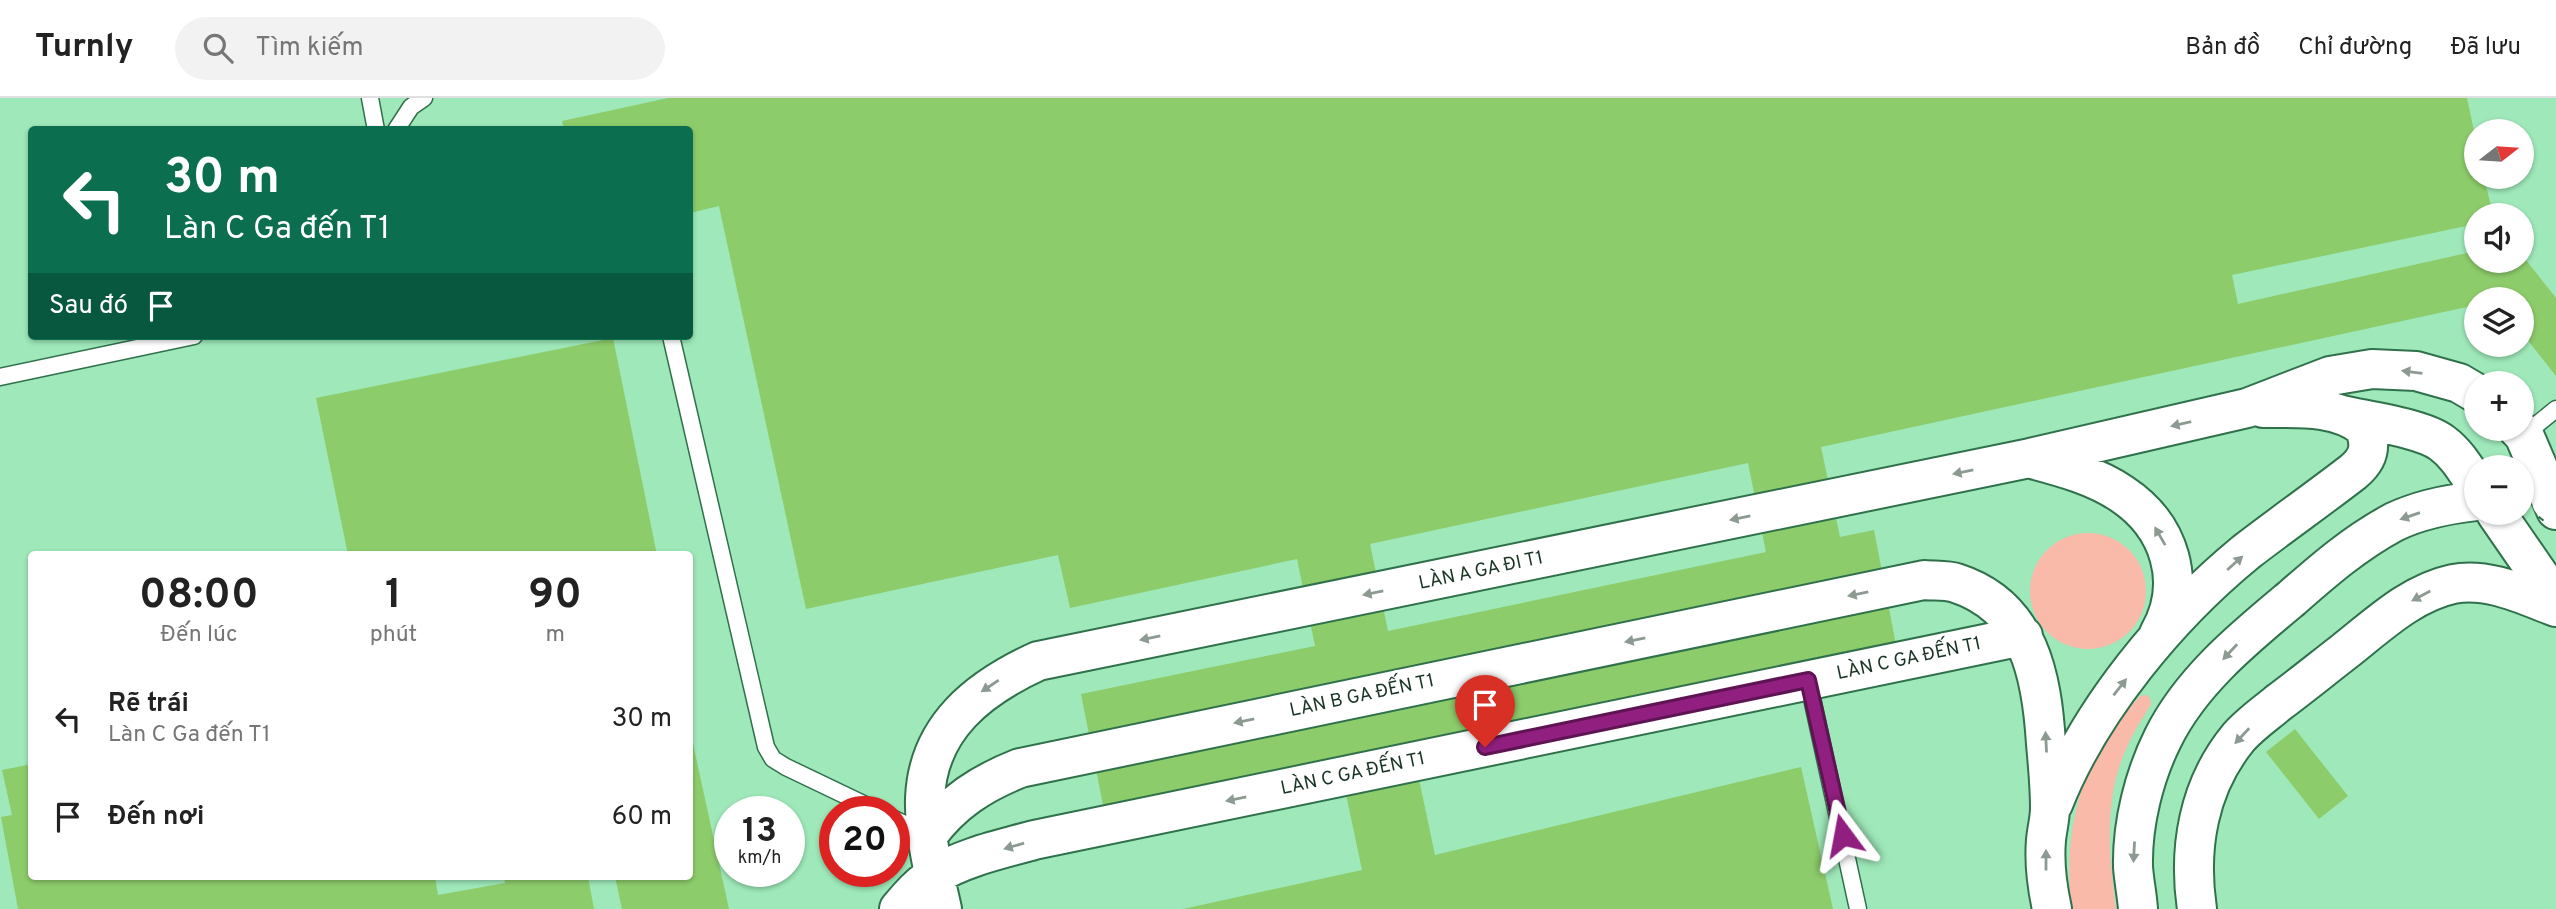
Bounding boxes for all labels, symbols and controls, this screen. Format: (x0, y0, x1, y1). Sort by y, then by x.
search box (175, 17, 665, 80)
text: Turnly (35, 27, 133, 69)
icon: search (199, 29, 237, 67)
text: Tìm kiếm (255, 32, 364, 65)
text: Bản đồ (2185, 33, 2260, 63)
text: Chỉ đường (2298, 33, 2412, 63)
text: Đã lưu (2450, 33, 2521, 63)
north arrow (2464, 119, 2534, 189)
map controls (2464, 119, 2534, 525)
text: 30 m (164, 149, 280, 211)
icon: left (49, 154, 140, 245)
button: sound (2464, 203, 2534, 273)
text: Làn C Ga đến T1 (164, 210, 390, 250)
icon: arrive (142, 287, 180, 325)
button: layers (2464, 287, 2534, 357)
text: Sau đó (49, 290, 128, 323)
one-way arrow (2401, 366, 2423, 377)
button: + (2464, 371, 2534, 441)
one-way arrow (2170, 418, 2192, 429)
button: − (2464, 455, 2534, 525)
one-way arrow (1952, 467, 1974, 478)
one-way arrow (2399, 511, 2420, 522)
one-way arrow (1729, 512, 1751, 523)
one-way arrow (2154, 527, 2166, 546)
street label: LÀN A GA ĐI T1 (1416, 545, 1546, 596)
one-way arrow (2226, 555, 2244, 571)
text: 08:00 (139, 570, 259, 623)
text: 1 (385, 570, 402, 623)
text: 90 (528, 570, 582, 623)
one-way arrow (1362, 587, 1384, 598)
one-way arrow (1847, 588, 1869, 599)
one-way arrow (2411, 590, 2431, 602)
text: Đến lúc (160, 621, 238, 650)
text: phút (370, 621, 417, 650)
text: m (545, 621, 565, 650)
street label: LÀN C GA ĐẾN T1 (1834, 628, 1984, 686)
one-way arrow (1139, 633, 1161, 644)
one-way arrow (1624, 634, 1646, 645)
one-way arrow (2221, 644, 2238, 661)
street label: LÀN B GA ĐẾN T1 (1287, 665, 1437, 723)
pin (1455, 675, 1515, 747)
one-way arrow (2112, 679, 2127, 697)
one-way arrow (980, 680, 1000, 693)
icon: arrive (1466, 686, 1504, 724)
text: Rẽ trái (108, 688, 189, 721)
icon: left (49, 700, 87, 738)
text: 30 m (612, 703, 672, 736)
one-way arrow (1233, 715, 1255, 726)
text: Làn C Ga đến T1 (108, 721, 271, 750)
one-way arrow (2234, 727, 2250, 745)
one-way arrow (2040, 731, 2051, 753)
street label: LÀN C GA ĐẾN T1 (1278, 743, 1428, 801)
one-way arrow (1225, 793, 1247, 804)
speed limit sign: 20 (819, 796, 910, 887)
icon: arrive (49, 798, 87, 836)
position arrow (1806, 798, 1880, 872)
text: Đến nơi (108, 801, 204, 834)
text: 60 m (612, 801, 672, 834)
text: 13 (742, 810, 777, 854)
one-way arrow (1002, 841, 1024, 852)
one-way arrow (2129, 841, 2140, 863)
text: km/h (738, 847, 781, 870)
one-way arrow (2040, 848, 2052, 870)

